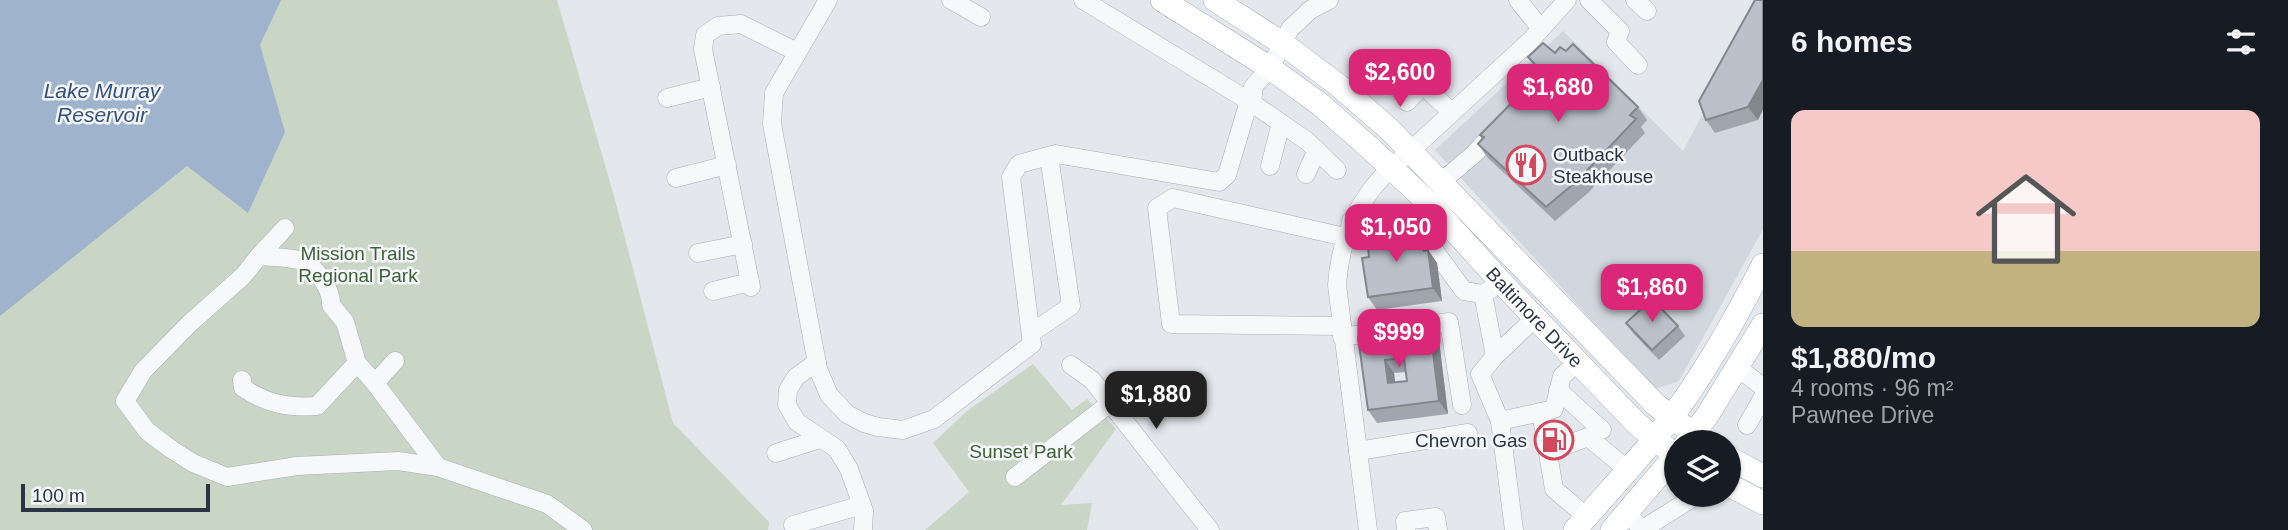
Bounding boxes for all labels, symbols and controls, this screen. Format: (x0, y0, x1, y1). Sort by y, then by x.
icon: filters (2222, 23, 2260, 61)
text: 6 homes (1791, 25, 1913, 58)
pin: $2,600 (1343, 50, 1457, 109)
text: $2,600 (1365, 59, 1435, 85)
pin: $1,680 (1501, 64, 1615, 124)
text: $1,680 (1523, 74, 1593, 100)
water label: Lake Murray Reservoir (44, 79, 162, 126)
restaurant icon: Outback Steakhouse (1505, 144, 1547, 186)
place label: Outback Steakhouse (1553, 144, 1653, 187)
icon: home (1963, 156, 2089, 282)
pin: $1,050 (1339, 204, 1453, 264)
text: $1,050 (1361, 214, 1431, 240)
park label: Mission Trails Regional Park (298, 243, 418, 286)
street label: Baltimore Drive (1482, 263, 1587, 371)
pin: $1,860 (1595, 264, 1709, 324)
text: $1,860 (1617, 274, 1687, 300)
pin: $999 (1358, 310, 1440, 369)
text: $999 (1373, 319, 1425, 345)
text: $1,880/mo (1791, 341, 1936, 374)
pin: $1,880 (1099, 372, 1213, 431)
text: 4 rooms · 96 m² (1791, 375, 1953, 401)
text: $1,880 (1121, 381, 1191, 407)
text: Pawnee Drive (1791, 402, 1934, 428)
fuel station icon: Chevron Gas (1533, 419, 1575, 461)
place label: Chevron Gas (1415, 430, 1527, 451)
map controls (1664, 430, 1741, 507)
button: layers (1664, 430, 1741, 507)
park label: Sunset Park (969, 441, 1073, 462)
scale bar (21, 481, 210, 513)
text: 100 m (32, 485, 85, 506)

